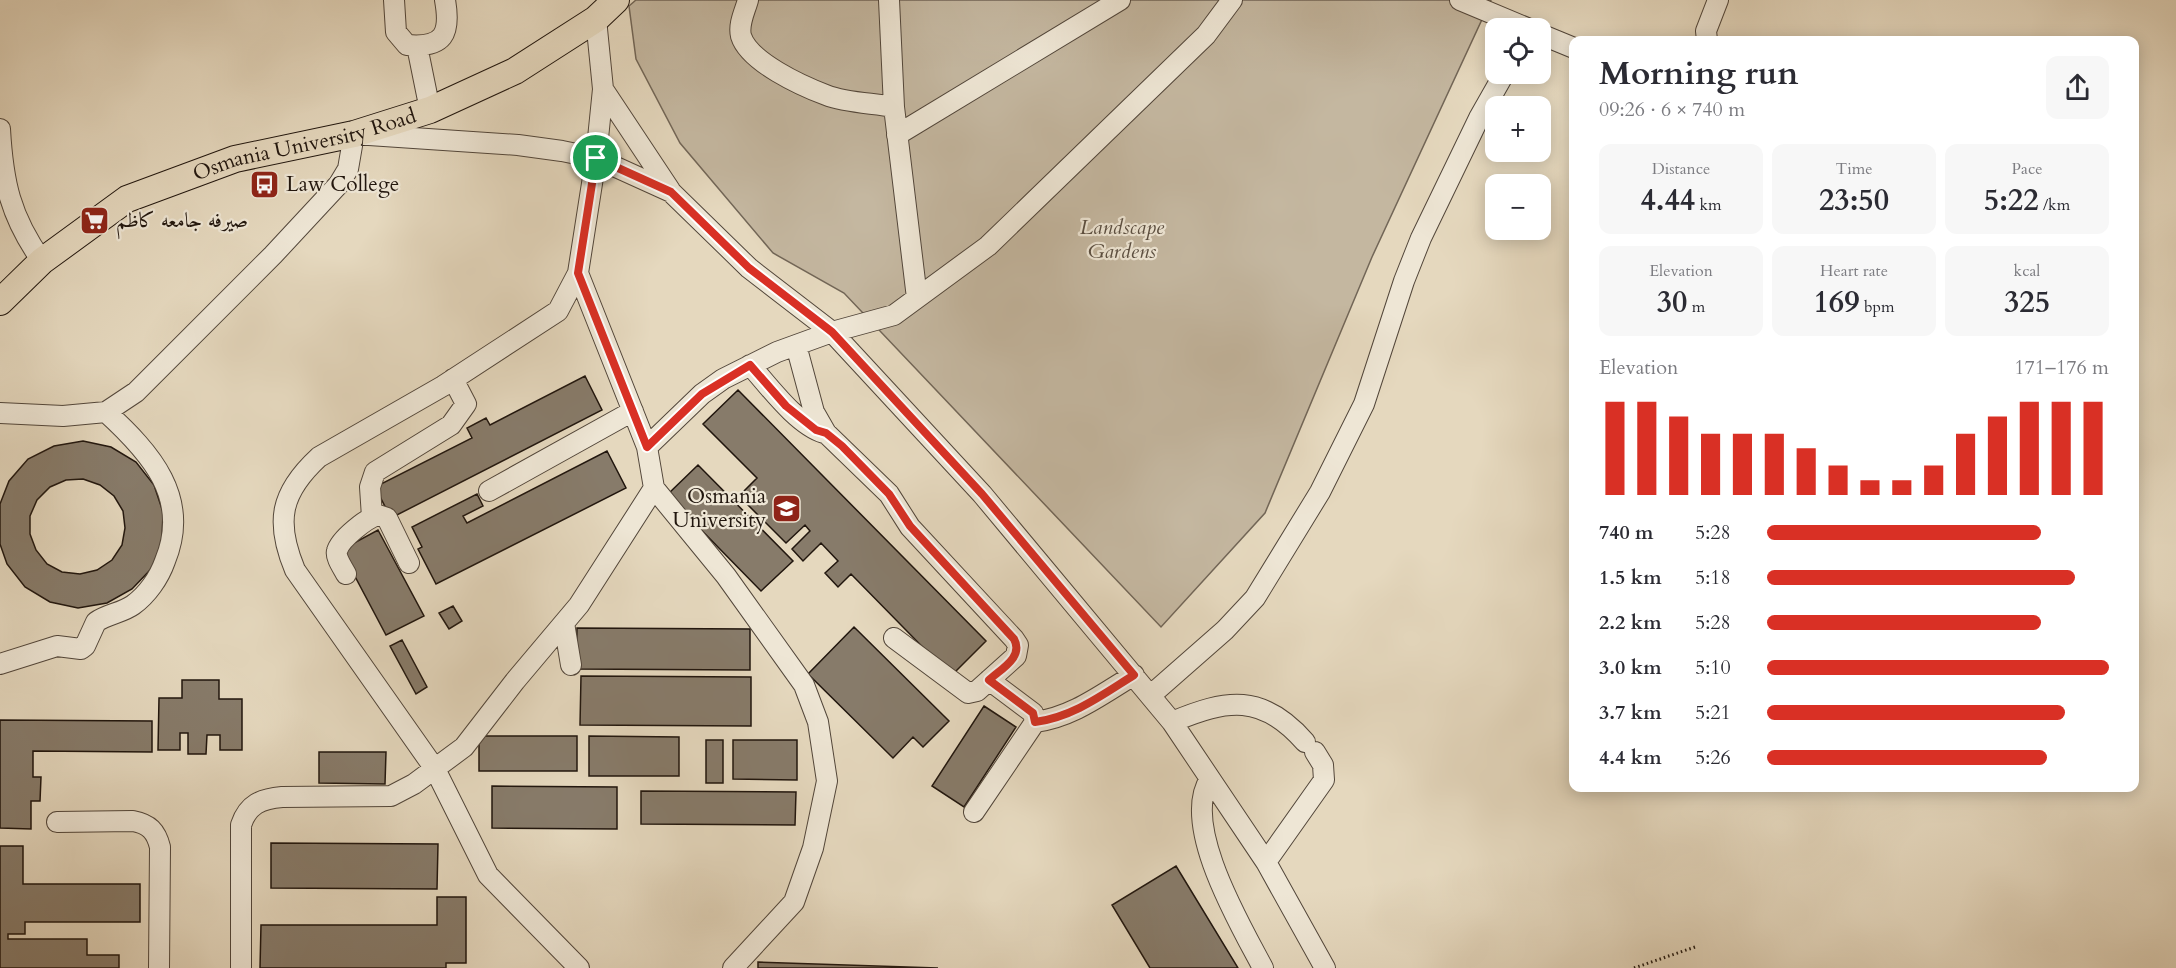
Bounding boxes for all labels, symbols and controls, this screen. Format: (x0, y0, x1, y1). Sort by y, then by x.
map controls (1485, 18, 1551, 240)
button: locate (1485, 18, 1551, 84)
text: Morning run (1599, 51, 1799, 96)
button: share (2046, 56, 2109, 119)
button: + (1485, 96, 1551, 162)
text: 09:26 · 6 × 740 m (1599, 96, 1745, 123)
street label: Osmania University Road (189, 101, 420, 188)
pin (570, 132, 621, 183)
icon: arrive (579, 141, 612, 174)
text: Distance (1652, 158, 1710, 180)
text: Time (1835, 158, 1873, 180)
text: Pace (2012, 158, 2042, 180)
bus stop icon: Law College (249, 168, 281, 200)
place label: Law College (286, 170, 399, 199)
button: − (1485, 174, 1551, 240)
text: 4.44 (1640, 180, 1695, 221)
text: 23:50 (1819, 180, 1889, 221)
text: 5:22 (1984, 180, 2039, 221)
text: km (1695, 194, 1722, 216)
text: /km (2039, 194, 2070, 216)
supermarket icon: صيرفه جامعه كاظم (79, 204, 111, 236)
place label: صيرفه جامعه كاظم (116, 206, 248, 240)
park label: Landscape Gardens (1080, 213, 1165, 266)
text: Elevation (1649, 260, 1713, 282)
text: Heart rate (1820, 260, 1888, 282)
text: kcal (2014, 260, 2040, 282)
text: 30 (1657, 282, 1687, 323)
text: 169 (1813, 282, 1860, 323)
text: 325 (2004, 282, 2050, 323)
text: m (1687, 296, 1705, 318)
text: bpm (1860, 296, 1895, 318)
text: Elevation (1599, 354, 1678, 381)
text: 171–176 m (2014, 354, 2109, 381)
place label: Osmania University (673, 482, 766, 535)
school or university icon: Osmania University (771, 492, 803, 524)
text: 740 m (1599, 519, 1654, 546)
text: 5:28 (1695, 519, 1731, 546)
text: 1.5 km (1599, 564, 1662, 591)
text: 5:18 (1695, 564, 1731, 591)
text: 2.2 km (1599, 609, 1662, 636)
text: 5:28 (1695, 609, 1731, 636)
text: 3.0 km (1599, 654, 1662, 681)
text: 5:10 (1695, 654, 1731, 681)
text: 3.7 km (1599, 699, 1662, 726)
text: 5:21 (1695, 699, 1731, 726)
text: 4.4 km (1599, 744, 1662, 771)
text: 5:26 (1695, 744, 1731, 771)

